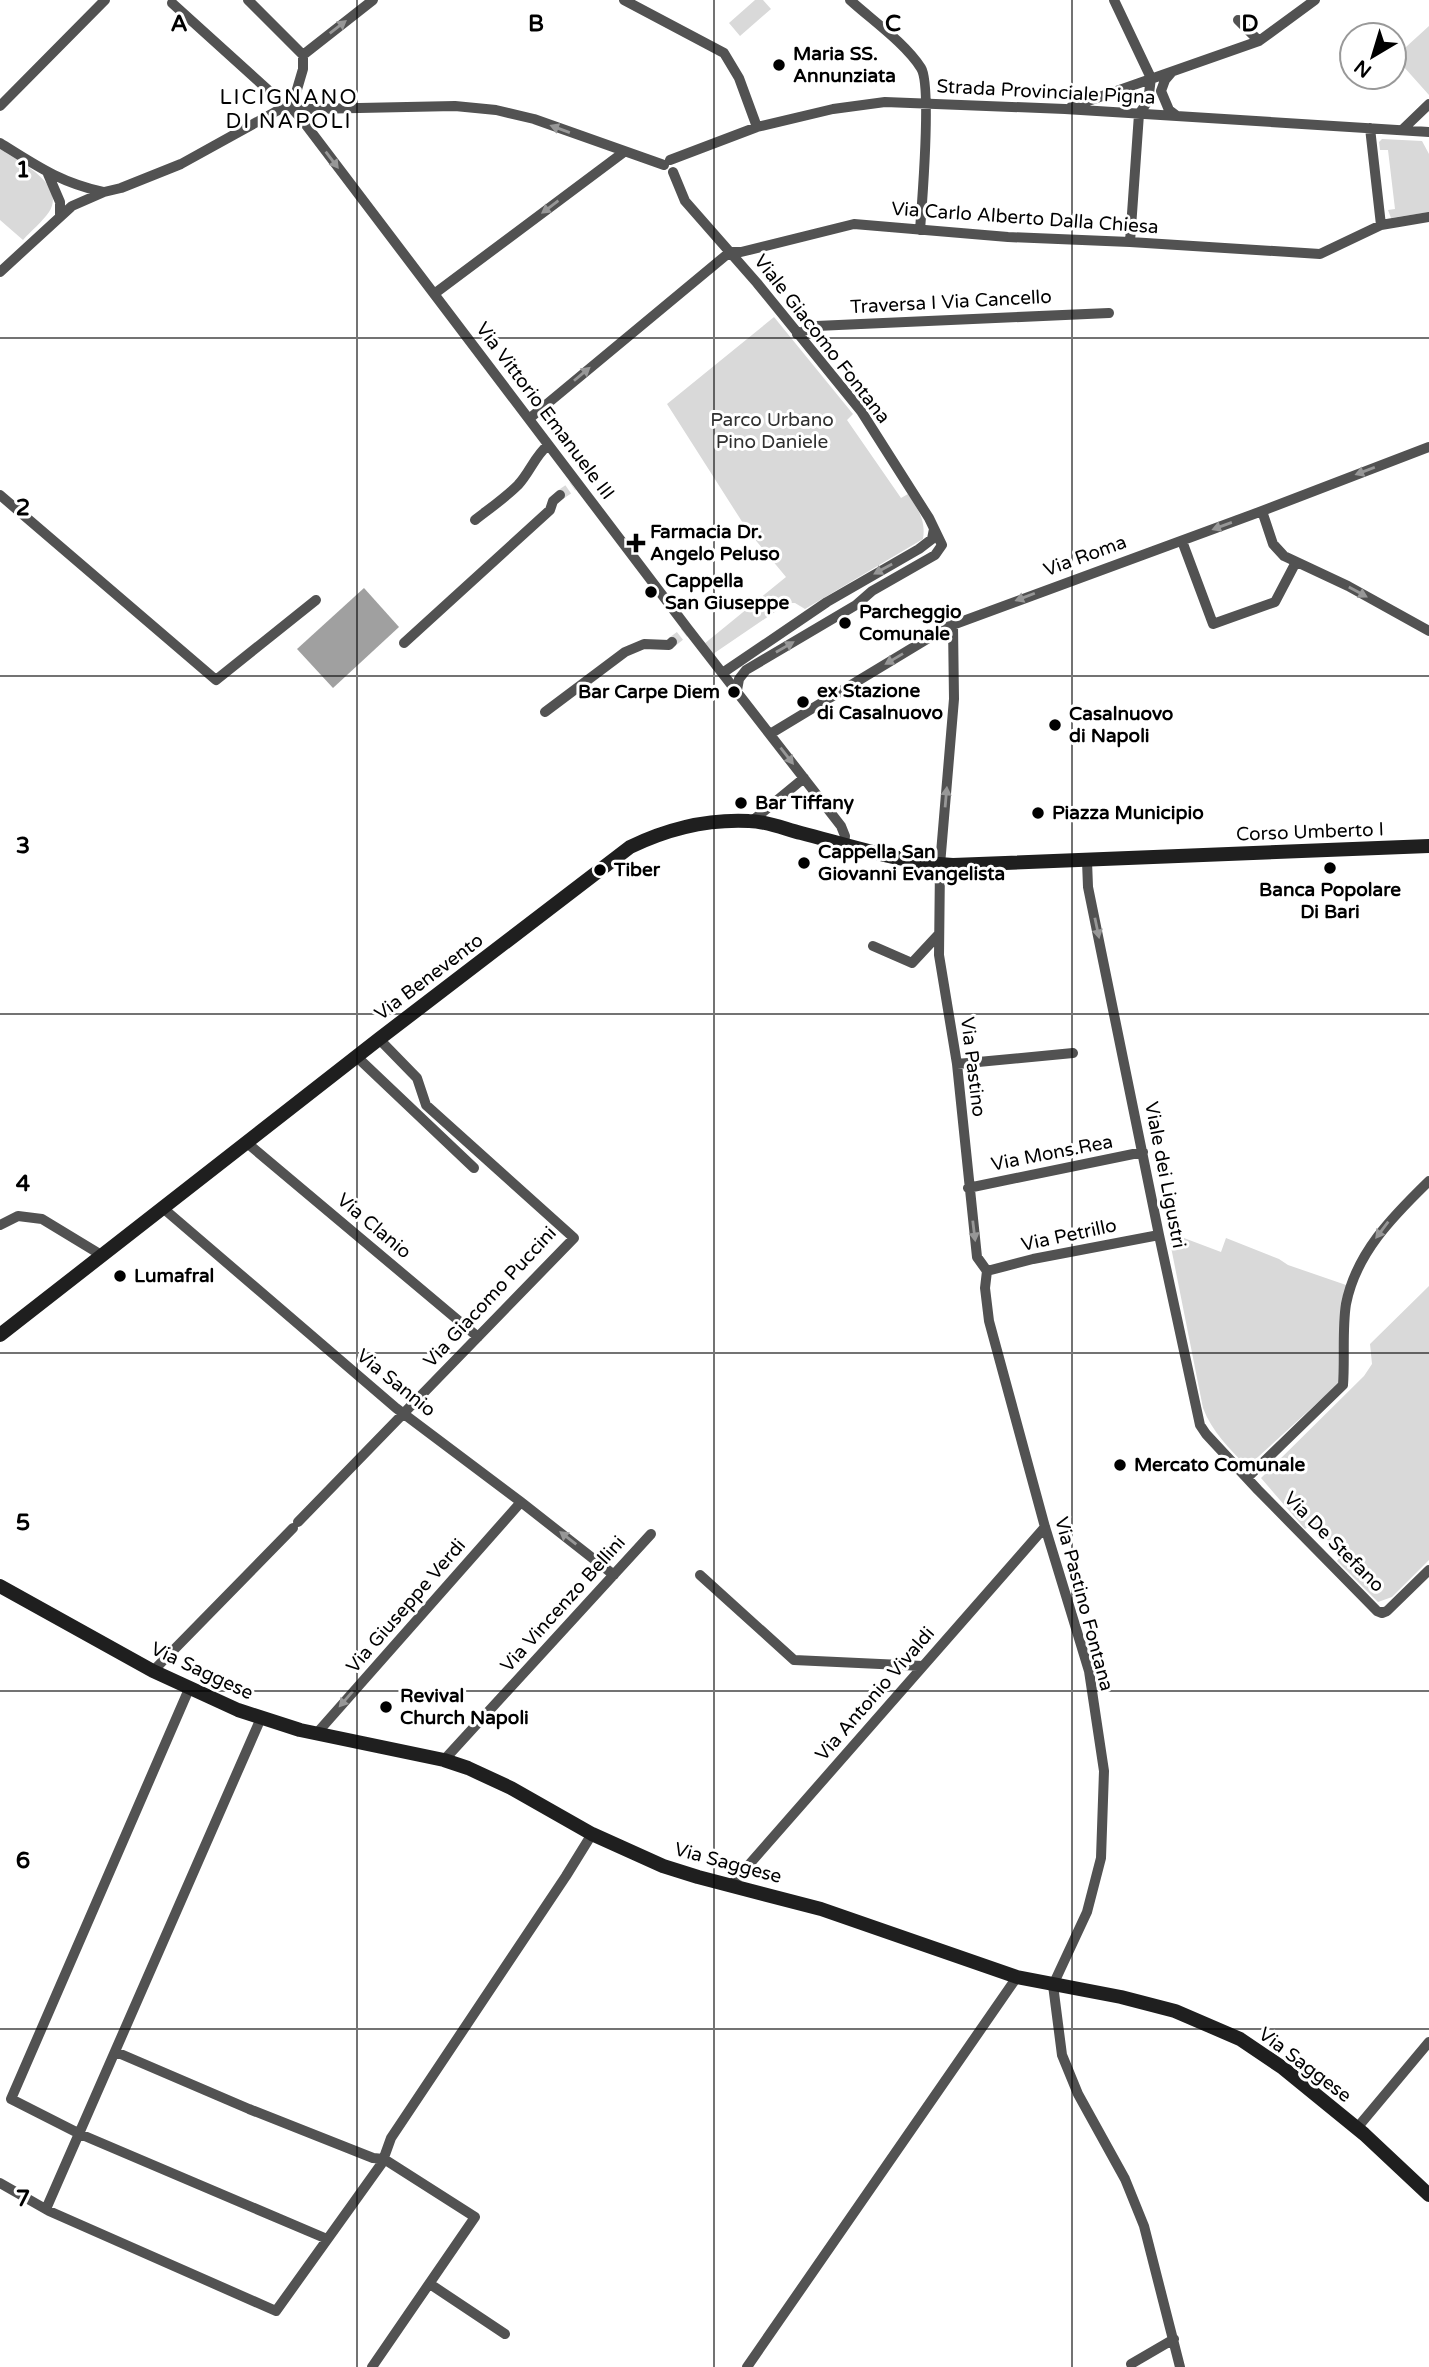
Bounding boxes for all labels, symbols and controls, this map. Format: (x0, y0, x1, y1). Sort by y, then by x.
text: A (170, 10, 188, 38)
text: B (528, 10, 544, 38)
text: C (885, 10, 901, 38)
text: D (1241, 10, 1259, 38)
one-way arrow (329, 21, 347, 35)
north arrow (1338, 21, 1408, 91)
place label: Maria SS. Annunziata (793, 43, 896, 87)
text: N (1350, 55, 1376, 82)
marker: Maria SS. Annunziata (771, 57, 787, 73)
street label: Strada Provinciale Pigna (936, 75, 1156, 109)
district label: LICIGNANO DI NAPOLI (219, 85, 359, 134)
one-way arrow (549, 123, 570, 134)
one-way arrow (325, 151, 339, 169)
text: 1 (16, 156, 30, 184)
street label: Via Carlo Alberto Dalla Chiesa (891, 198, 1159, 238)
one-way arrow (541, 200, 559, 215)
street label: Viale Giacomo Fontana (749, 250, 895, 428)
street label: Traversa I Via Cancello (850, 286, 1052, 318)
street label: Via Vittorio Emanuele III (471, 318, 619, 504)
one-way arrow (574, 367, 591, 382)
park label: Parco Urbano Pino Daniele (710, 409, 834, 453)
one-way arrow (1355, 466, 1376, 477)
text: 2 (16, 494, 30, 522)
place label: Farmacia Dr. Angelo Peluso (650, 521, 780, 566)
one-way arrow (1211, 521, 1232, 532)
street label: Via Roma (1041, 531, 1129, 581)
marker: Farmacia Dr. Angelo Peluso (628, 535, 644, 551)
one-way arrow (873, 563, 893, 575)
place label: Cappella San Giuseppe (665, 570, 789, 615)
marker: Cappella San Giuseppe (643, 584, 659, 600)
one-way arrow (1348, 586, 1367, 598)
one-way arrow (1014, 592, 1035, 603)
place label: Parcheggio Comunale (859, 601, 962, 645)
marker: Parcheggio Comunale (837, 615, 853, 631)
one-way arrow (776, 641, 795, 654)
one-way arrow (885, 652, 904, 665)
place label: ex Stazione di Casalnuovo (817, 680, 943, 724)
place label: Bar Carpe Diem (578, 681, 720, 704)
marker: Bar Carpe Diem (726, 684, 742, 700)
marker: ex Stazione di Casalnuovo (795, 694, 811, 710)
place label: Casalnuovo di Napoli (1069, 703, 1173, 748)
marker: Casalnuovo di Napoli (1047, 717, 1063, 733)
one-way arrow (780, 746, 795, 764)
one-way arrow (941, 785, 952, 807)
place label: Bar Tiffany (755, 792, 855, 815)
marker: Bar Tiffany (733, 795, 749, 811)
place label: Piazza Municipio (1052, 802, 1204, 825)
marker: Piazza Municipio (1030, 805, 1046, 821)
street label: Corso Umberto I (1236, 818, 1384, 846)
text: 3 (16, 832, 30, 860)
place label: Cappella San Giovanni Evangelista (818, 841, 1005, 886)
marker: Cappella San Giovanni Evangelista (796, 855, 812, 871)
place label: Tiber (613, 859, 661, 881)
marker: Banca Popolare Di Bari (1322, 860, 1338, 876)
marker: Tiber (592, 862, 608, 878)
place label: Banca Popolare Di Bari (1259, 879, 1401, 923)
one-way arrow (1091, 917, 1102, 939)
street label: Via Benevento (370, 929, 488, 1025)
street label: Via Pastino (956, 1016, 990, 1118)
street label: Viale dei Ligustri (1140, 1100, 1190, 1250)
street label: Via Mons.Rea (989, 1130, 1115, 1176)
text: 4 (16, 1170, 31, 1198)
street label: Via Clanio (333, 1189, 415, 1263)
street label: Via Petrillo (1019, 1214, 1119, 1256)
one-way arrow (968, 1220, 979, 1242)
one-way arrow (1375, 1221, 1389, 1239)
street label: Via Giacomo Puccini (419, 1222, 561, 1372)
place label: Lumafral (134, 1265, 214, 1287)
marker: Lumafral (112, 1268, 128, 1284)
street label: Via Sannio (352, 1345, 440, 1421)
place label: Mercato Comunale (1134, 1454, 1305, 1476)
marker: Mercato Comunale (1112, 1457, 1128, 1473)
street label: Via De Stefano (1279, 1487, 1389, 1597)
text: 5 (16, 1509, 30, 1537)
street label: Via Pastino Fontana (1050, 1515, 1118, 1693)
one-way arrow (559, 1531, 577, 1546)
street label: Via Vincenzo Bellini (496, 1532, 630, 1676)
street label: Via Giuseppe Verdi (342, 1535, 470, 1677)
street label: Via Antonio Vivaldi (811, 1623, 939, 1765)
street label: Via Saggese (147, 1638, 257, 1704)
place label: Revival Church Napoli (400, 1685, 529, 1730)
one-way arrow (339, 1691, 354, 1708)
marker: Revival Church Napoli (378, 1699, 394, 1715)
street label: Via Saggese (672, 1838, 784, 1888)
text: 6 (16, 1847, 30, 1875)
street label: Via Saggese (1254, 2023, 1356, 2107)
text: 7 (16, 2185, 30, 2213)

